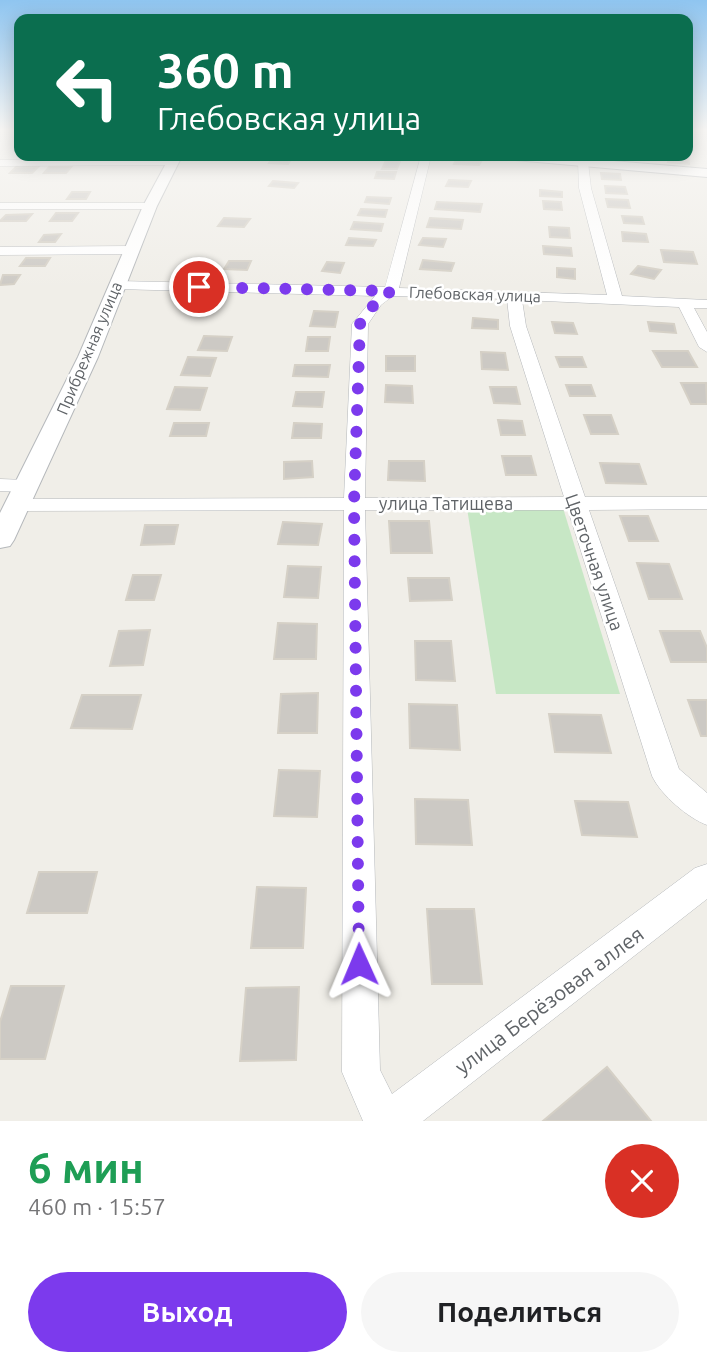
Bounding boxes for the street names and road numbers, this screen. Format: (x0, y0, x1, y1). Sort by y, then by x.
street label: Прибрежная улица (53, 279, 125, 417)
street label: Глебовская улица (409, 283, 541, 305)
street label: Цветочная улица (562, 491, 628, 633)
street label: улица Татищева (379, 493, 513, 513)
street label: улица Берёзовая аллея (450, 921, 648, 1079)

